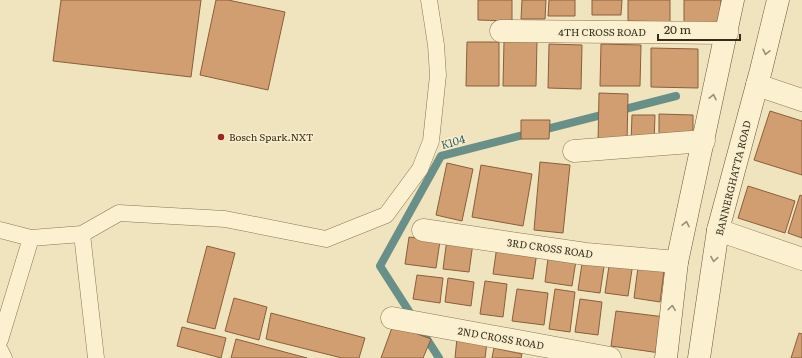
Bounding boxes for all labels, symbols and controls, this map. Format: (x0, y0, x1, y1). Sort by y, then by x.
scale bar (658, 16, 740, 42)
text: 20 m (664, 20, 691, 38)
street label: 4TH CROSS ROAD (558, 24, 646, 39)
one-way arrow (762, 48, 770, 55)
one-way arrow (709, 94, 717, 100)
street label: BANNERGHATTA ROAD (711, 118, 754, 237)
place label: Bosch Spark.NXT (229, 129, 313, 144)
water label: K104 (439, 130, 467, 152)
marker: Bosch Spark.NXT (216, 132, 226, 142)
one-way arrow (681, 221, 689, 227)
street label: 3RD CROSS ROAD (506, 234, 594, 261)
one-way arrow (710, 256, 719, 262)
one-way arrow (667, 305, 676, 311)
street label: 2ND CROSS ROAD (457, 323, 546, 353)

